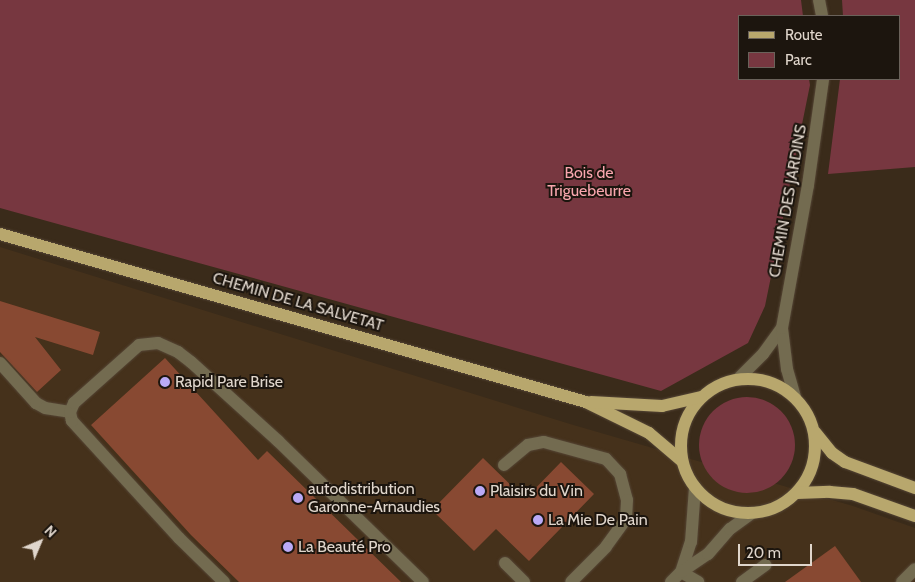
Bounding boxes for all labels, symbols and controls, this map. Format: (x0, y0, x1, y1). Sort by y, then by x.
legend (738, 15, 900, 80)
text: Route (785, 26, 823, 44)
text: Parc (785, 51, 812, 69)
street label: CHEMIN DES JARDINS (765, 123, 811, 279)
park label: Bois de Triguebeurre (547, 163, 631, 201)
street label: CHEMIN DE LA SALVETAT (210, 268, 386, 336)
place label: Rapid Pare Brise (175, 372, 283, 392)
marker: Rapid Pare Brise (159, 376, 171, 388)
place label: autodistribution Garonne-Arnaudies (308, 479, 440, 517)
place label: Plaisirs du Vin (490, 481, 583, 501)
marker: Plaisirs du Vin (474, 485, 486, 497)
marker: autodistribution Garonne-Arnaudies (292, 492, 304, 504)
place label: La Mie De Pain (548, 510, 648, 530)
marker: La Mie De Pain (532, 514, 544, 526)
north arrow (15, 517, 65, 567)
text: N (41, 522, 60, 541)
scale bar (740, 534, 814, 566)
place label: La Beauté Pro (298, 537, 391, 557)
marker: La Beauté Pro (282, 541, 294, 553)
text: 20 m (746, 544, 781, 562)

